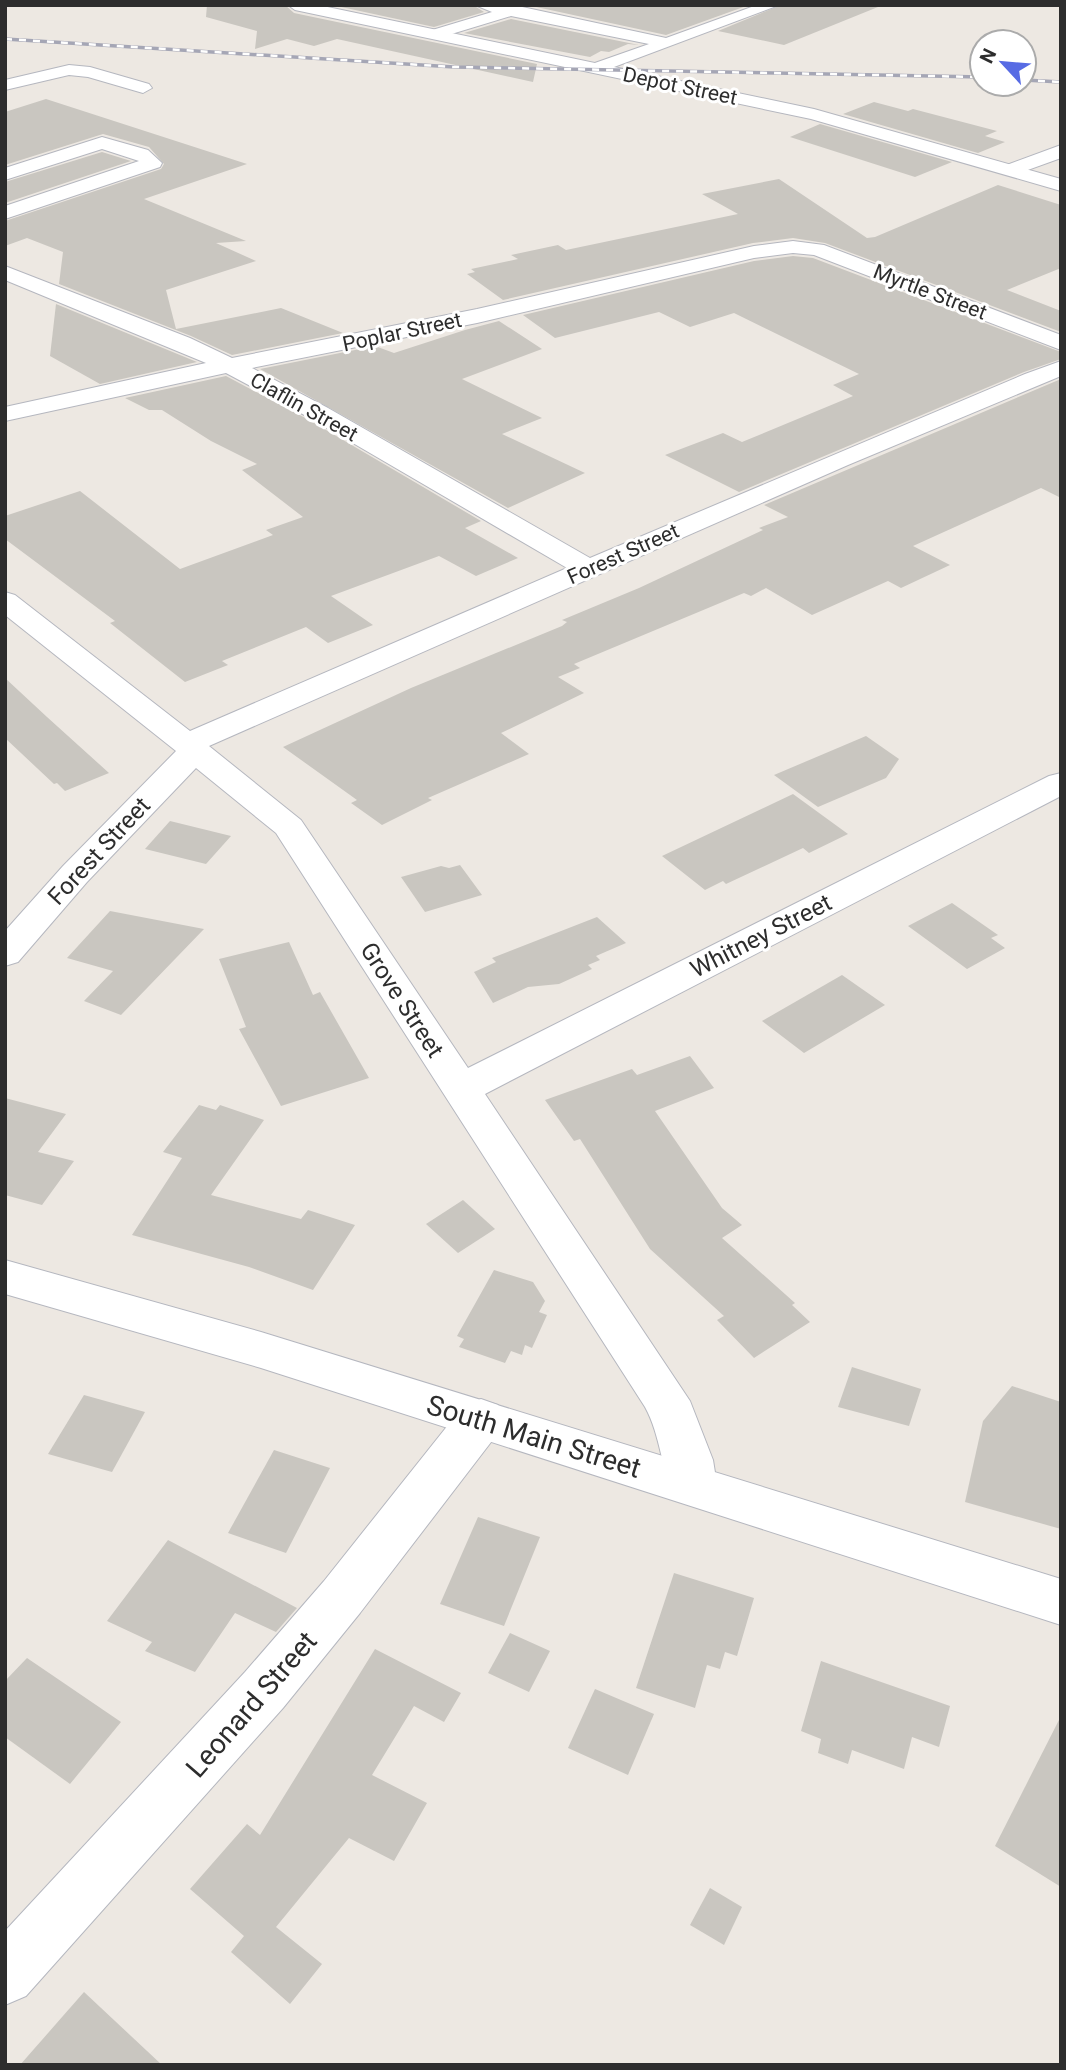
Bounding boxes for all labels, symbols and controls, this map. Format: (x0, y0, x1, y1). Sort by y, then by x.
north arrow (968, 28, 1038, 98)
text: N (975, 45, 1001, 67)
street label: Depot Street (621, 62, 739, 110)
street label: Myrtle Street (870, 259, 990, 325)
street label: Poplar Street (340, 308, 464, 356)
street label: Claflin Street (246, 368, 362, 447)
street label: Forest Street (563, 519, 683, 589)
street label: Forest Street (42, 791, 156, 911)
street label: Whitney Street (686, 888, 836, 984)
street label: Grove Street (355, 937, 450, 1063)
street label: South Main Street (423, 1388, 645, 1485)
street label: Leonard Street (179, 1625, 324, 1784)

